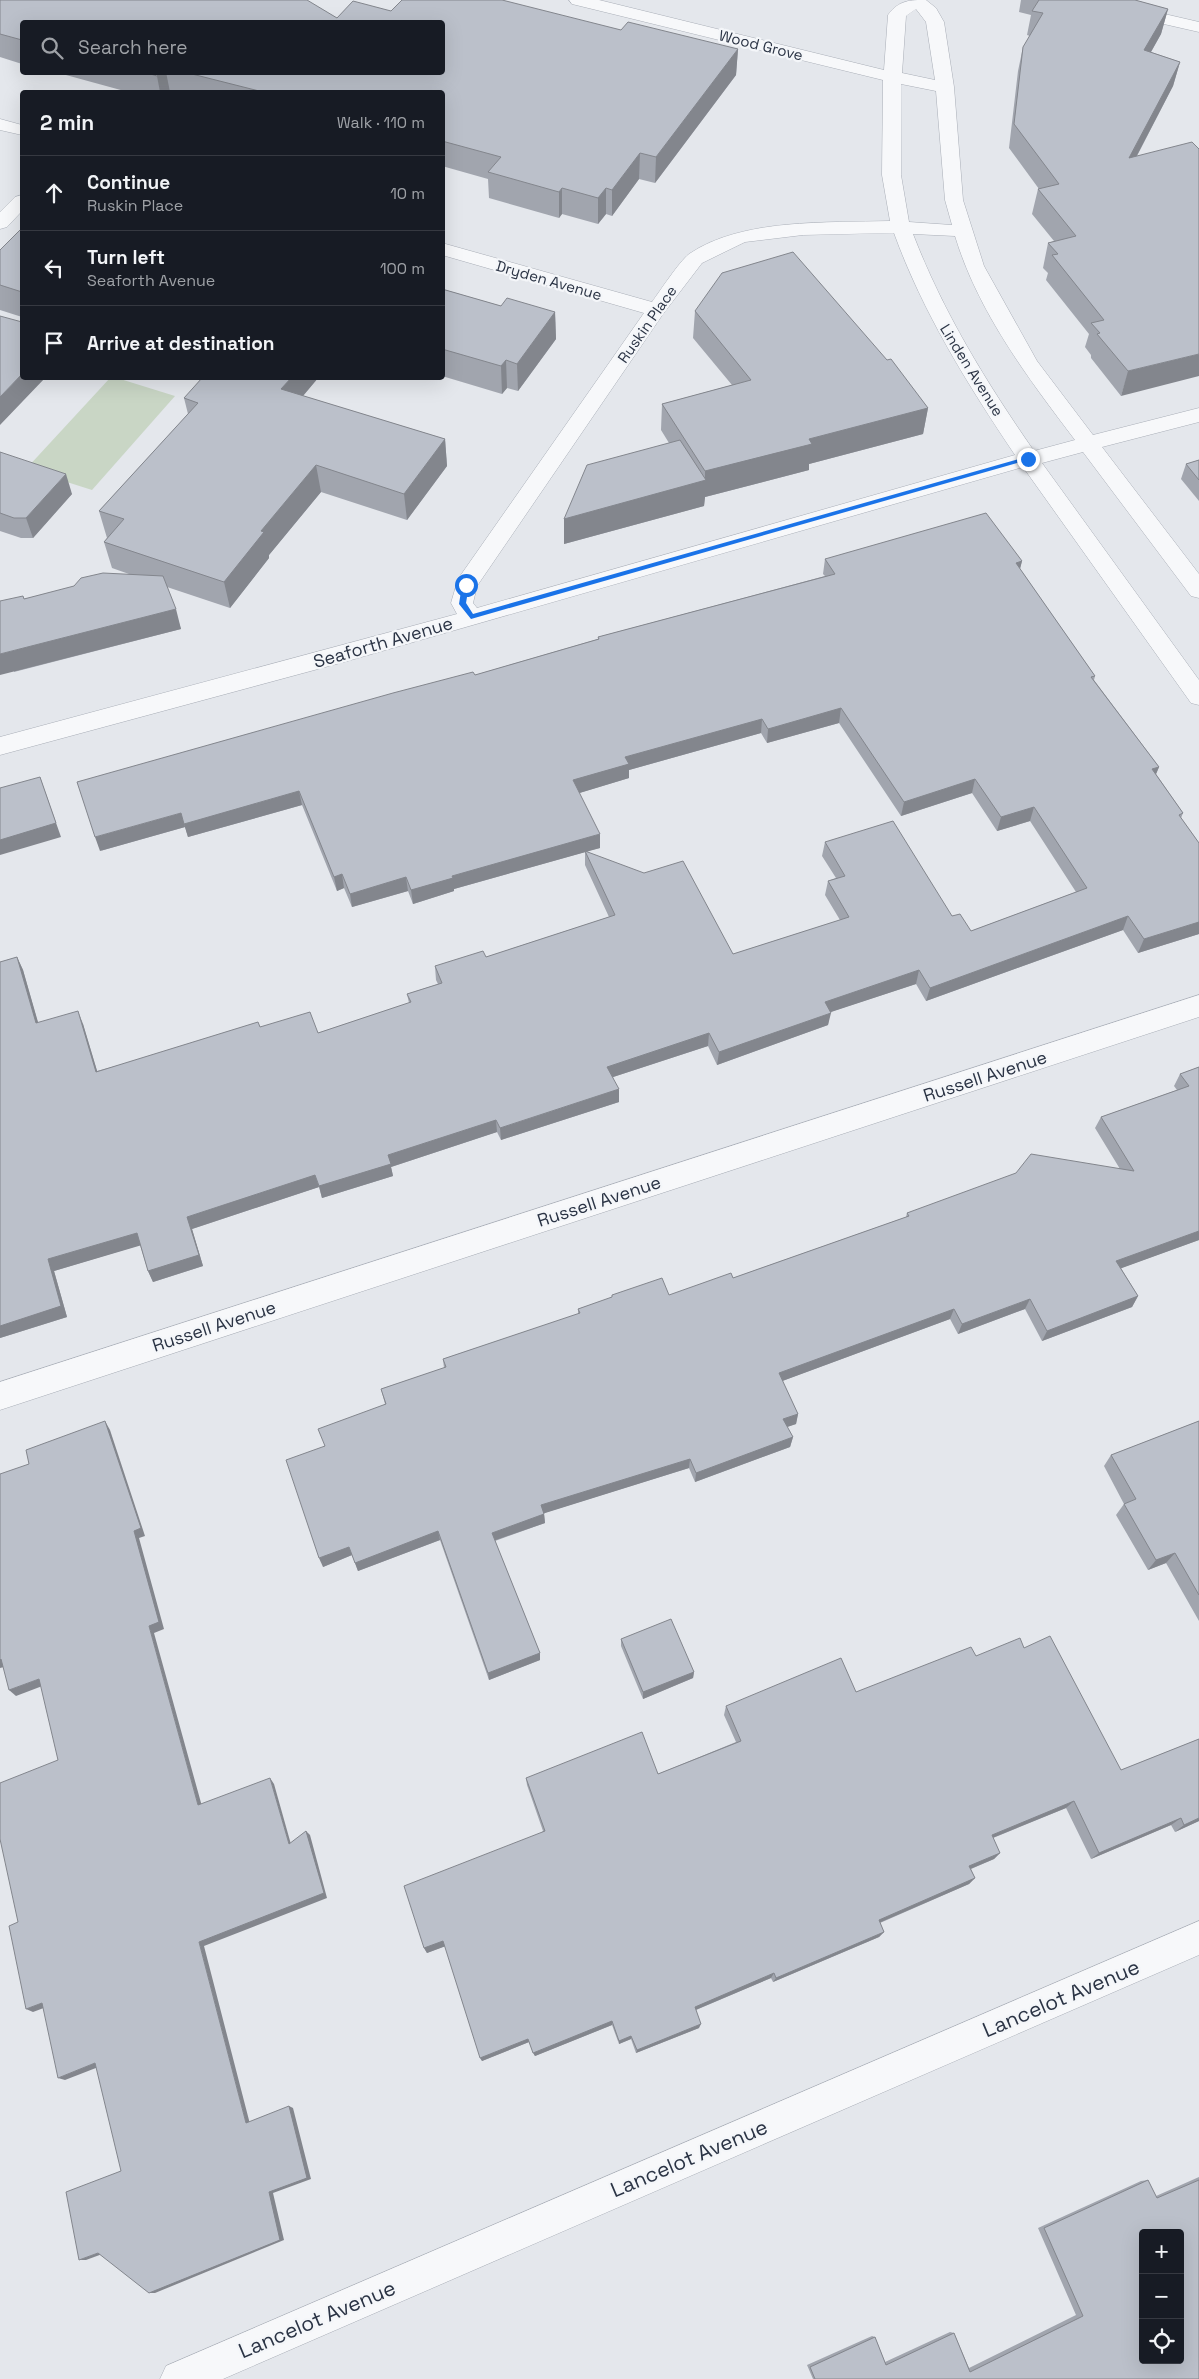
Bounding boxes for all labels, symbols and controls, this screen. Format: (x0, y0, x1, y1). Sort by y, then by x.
search box (20, 20, 445, 75)
street label: Wood Grove (717, 25, 805, 65)
icon: search (38, 34, 66, 62)
text: Search here (78, 35, 188, 60)
text: 2 min (40, 109, 94, 136)
text: Walk · 110 m (337, 112, 425, 133)
text: Continue (87, 170, 170, 195)
icon: ahead (40, 179, 68, 207)
text: 10 m (390, 183, 425, 204)
text: Ruskin Place (87, 195, 183, 216)
text: Turn left (87, 245, 165, 270)
icon: left (40, 254, 68, 282)
street label: Dryden Avenue (494, 256, 604, 304)
text: 100 m (380, 258, 425, 279)
text: Seaforth Avenue (87, 270, 215, 291)
street label: Ruskin Place (613, 281, 681, 366)
street label: Linden Avenue (936, 320, 1008, 420)
icon: arrive (40, 329, 68, 357)
text: Arrive at destination (87, 331, 275, 356)
route end (1017, 448, 1040, 471)
route start (455, 574, 478, 597)
street label: Seaforth Avenue (311, 611, 455, 673)
street label: Russell Avenue (920, 1045, 1050, 1107)
street label: Russell Avenue (534, 1170, 664, 1232)
street label: Russell Avenue (149, 1295, 279, 1357)
street label: Lancelot Avenue (978, 1953, 1144, 2043)
street label: Lancelot Avenue (606, 2113, 772, 2203)
map controls (1139, 2229, 1184, 2364)
button: + (1139, 2229, 1184, 2274)
street label: Lancelot Avenue (234, 2274, 400, 2364)
button: − (1139, 2274, 1184, 2319)
button: locate (1139, 2319, 1184, 2364)

